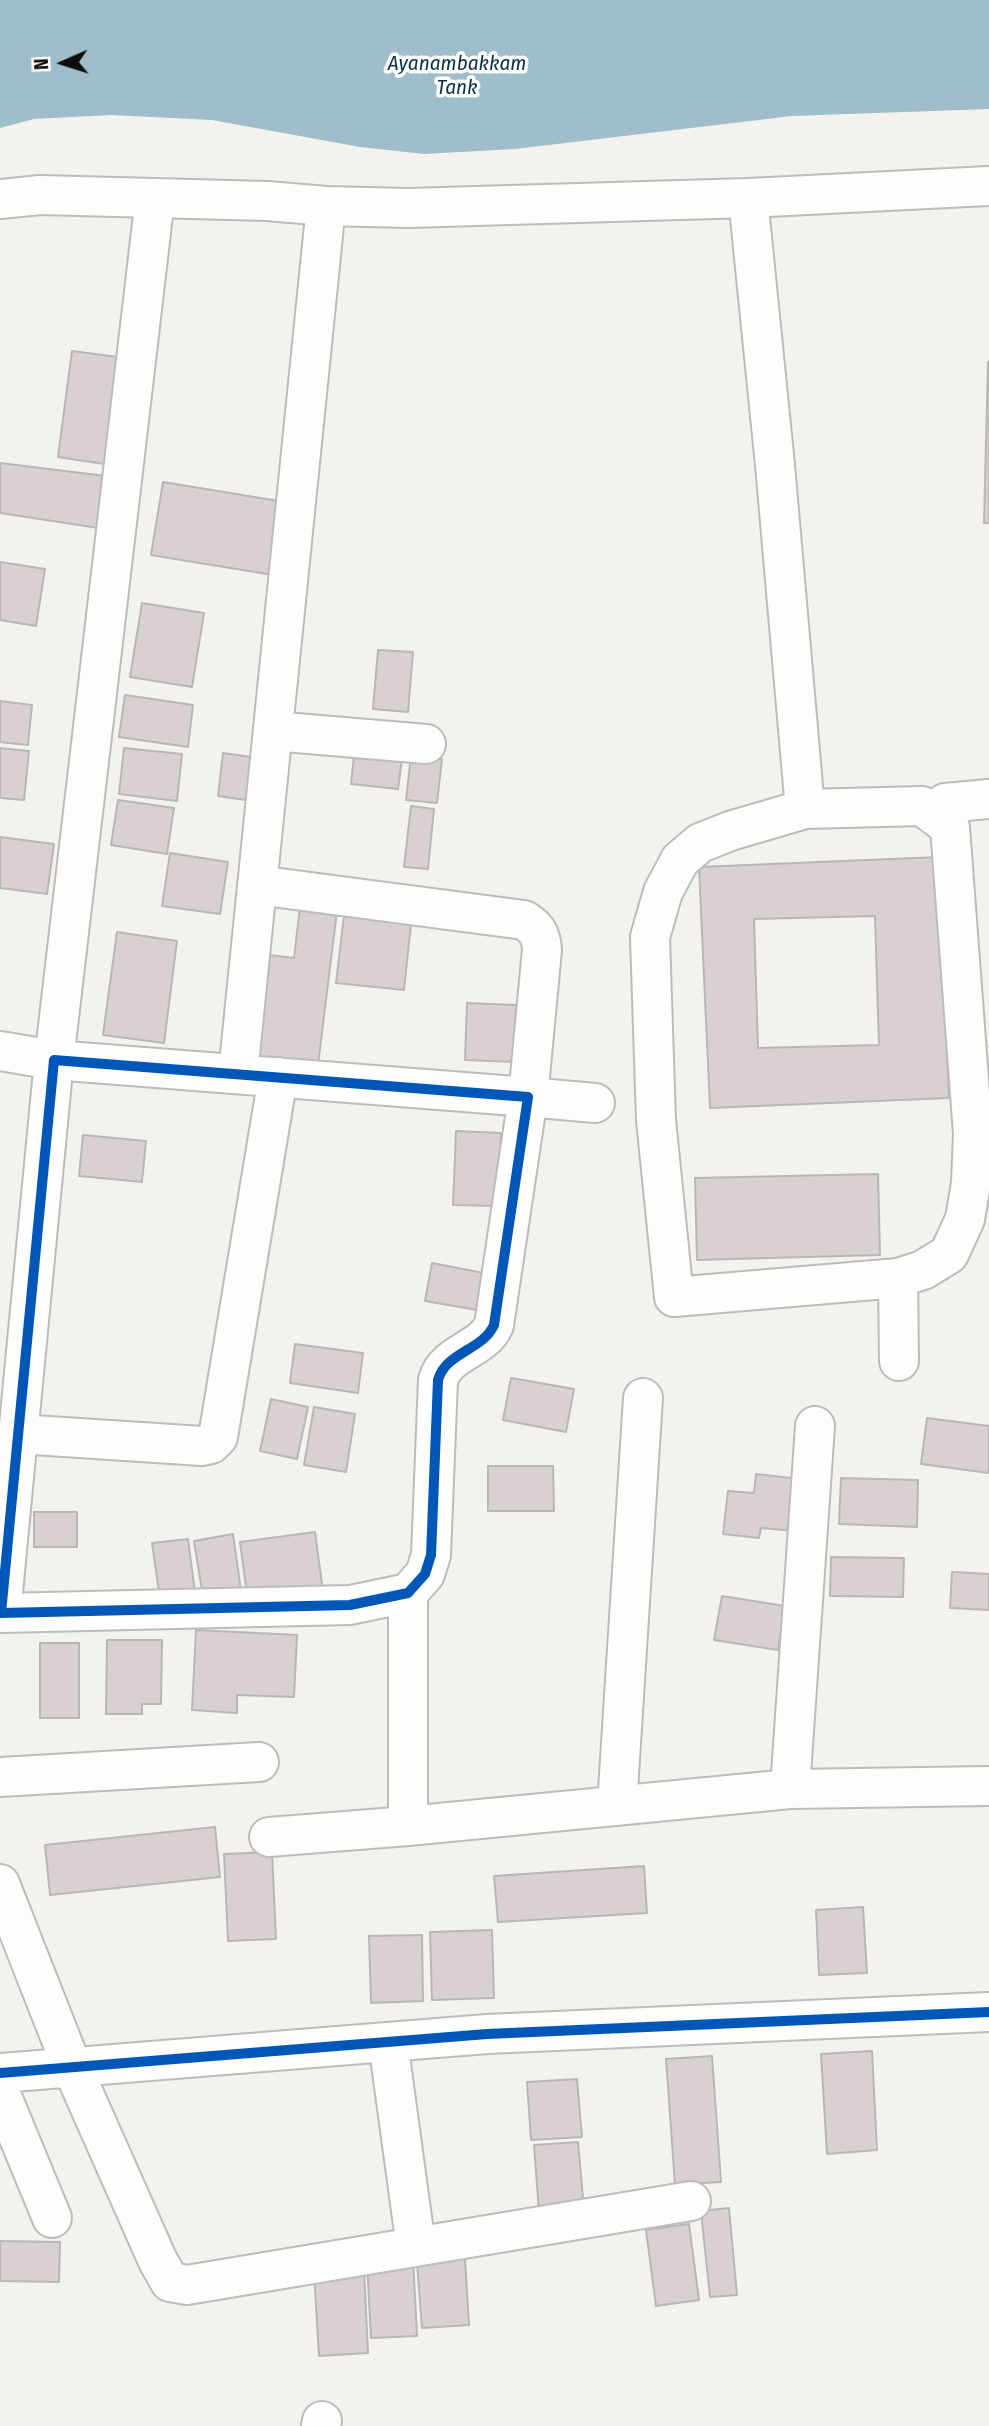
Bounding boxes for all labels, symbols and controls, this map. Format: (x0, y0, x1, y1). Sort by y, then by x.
north arrow (28, 28, 98, 98)
water label: Ayanambakkam Tank (388, 51, 526, 101)
text: N (30, 58, 53, 70)

